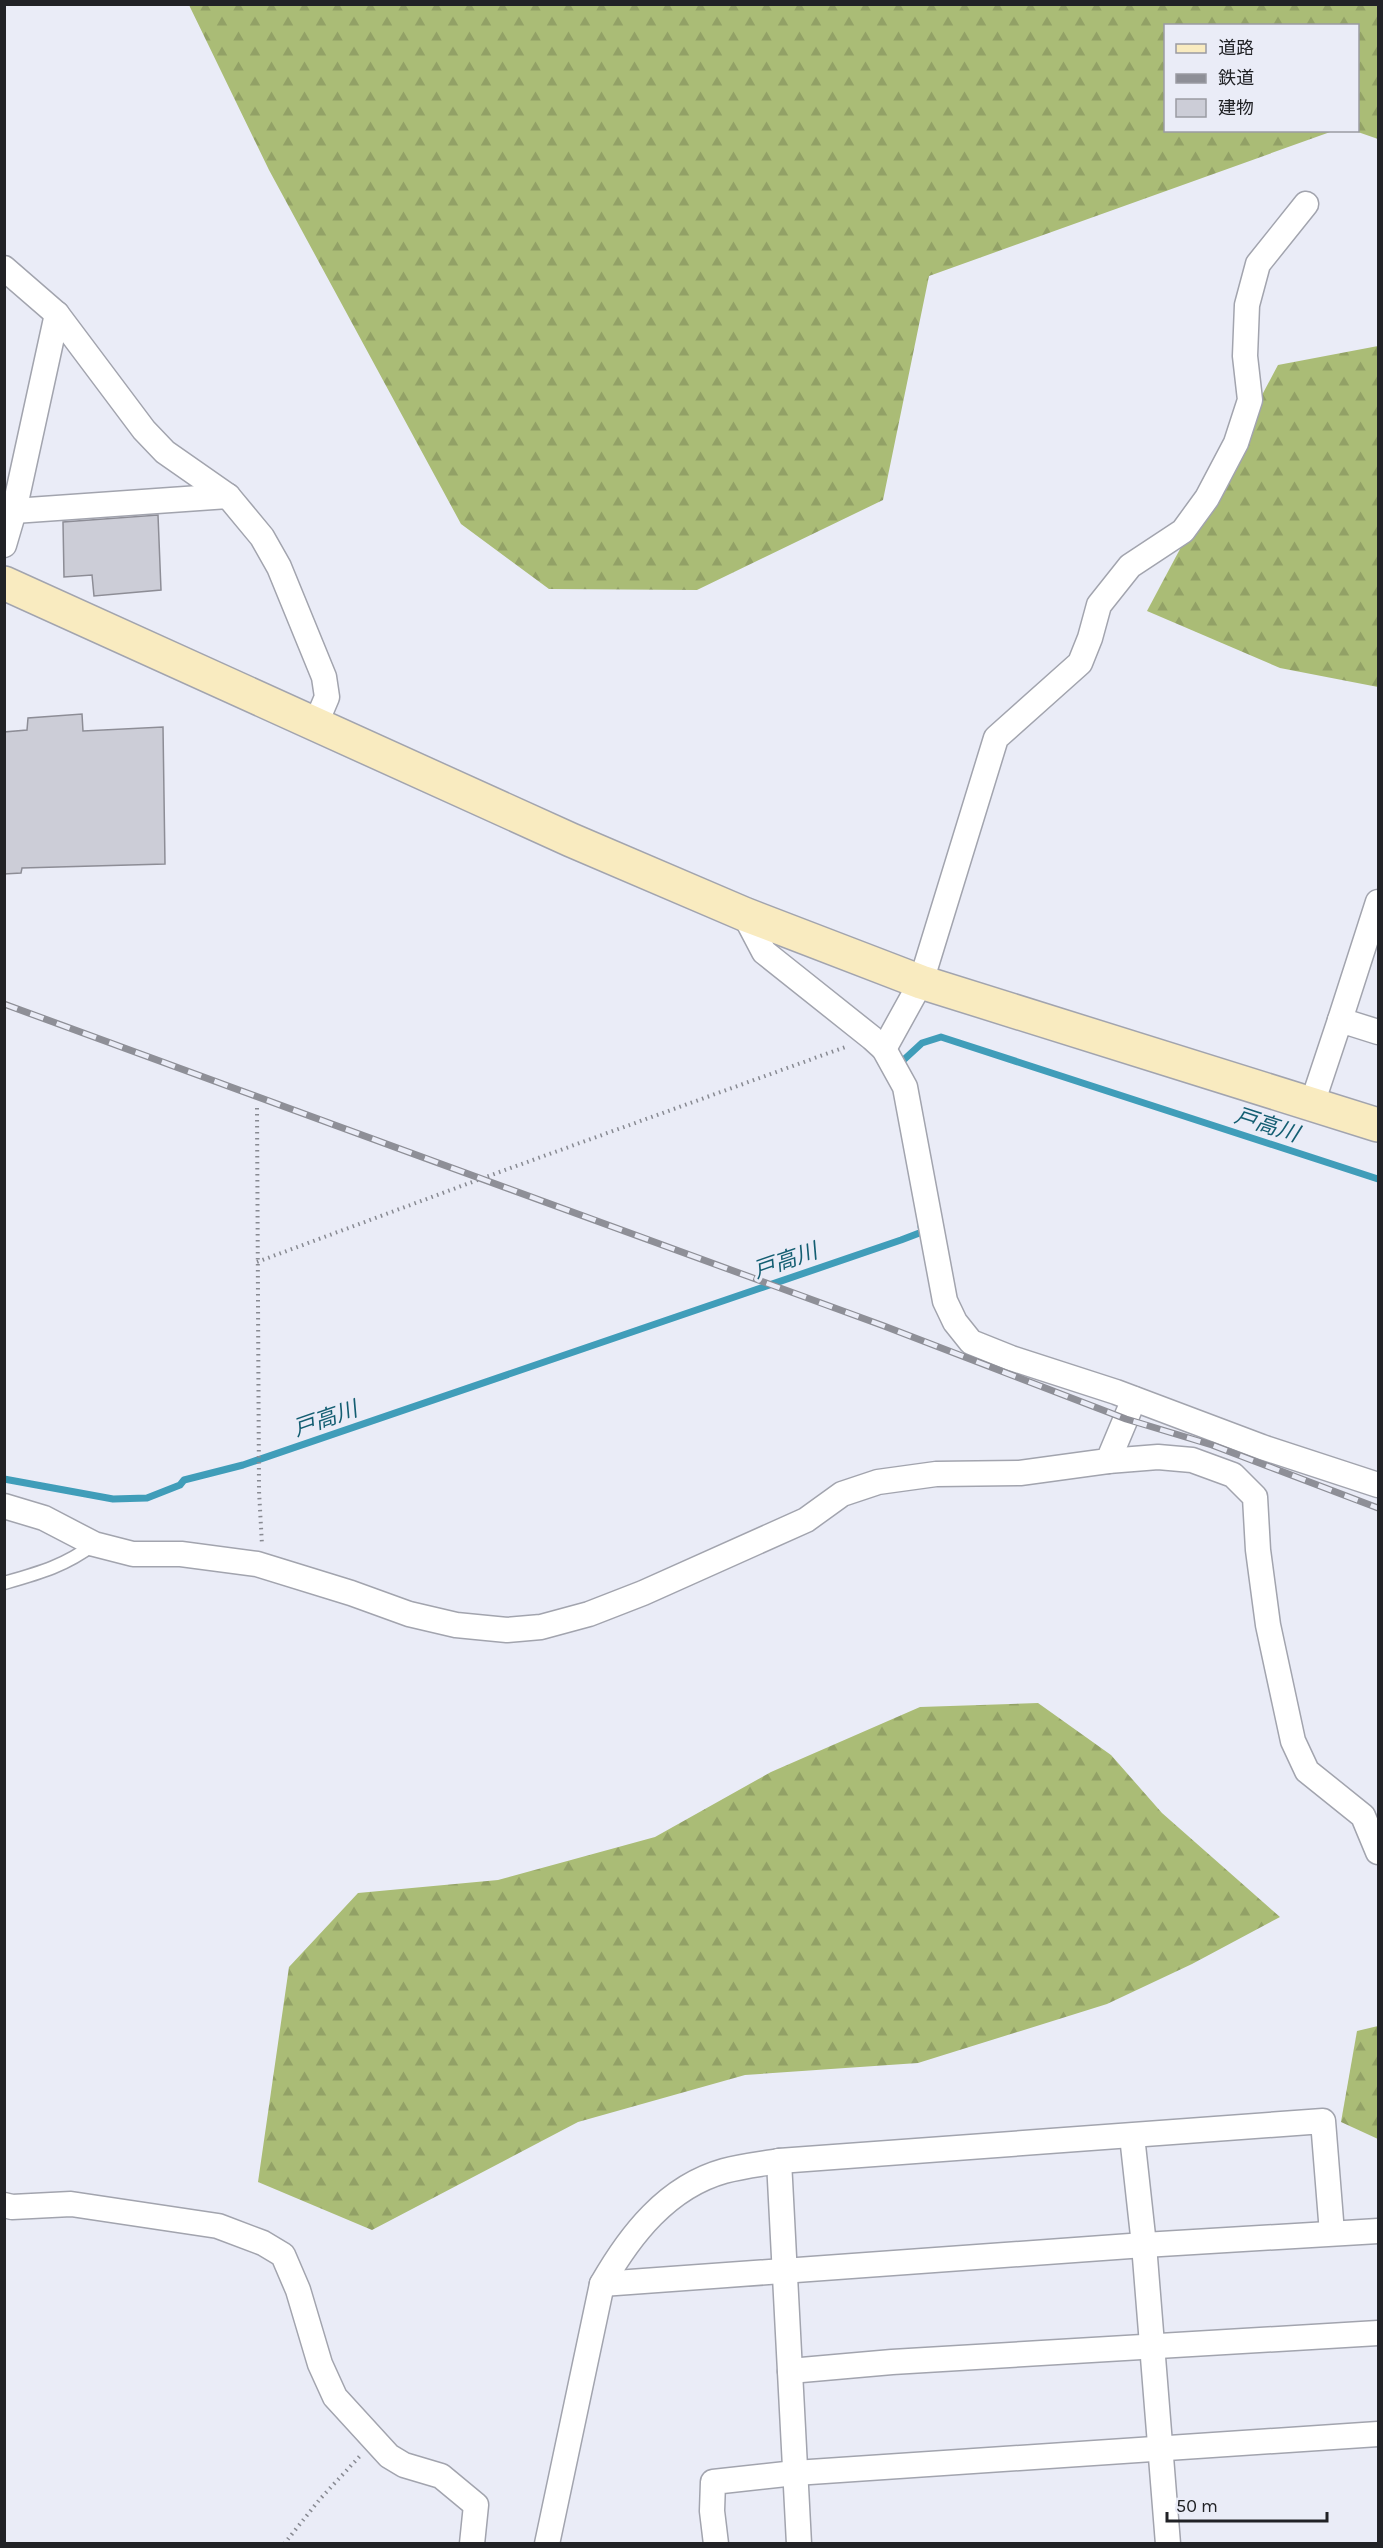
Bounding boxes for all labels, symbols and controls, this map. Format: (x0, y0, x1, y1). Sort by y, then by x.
legend (1164, 24, 1359, 132)
text: 道路 (1218, 37, 1254, 59)
text: 鉄道 (1218, 67, 1254, 89)
text: 建物 (1218, 97, 1254, 119)
water label: 戸高川 (1231, 1102, 1304, 1148)
water label: 戸高川 (750, 1237, 823, 1284)
water label: 戸高川 (290, 1395, 363, 1442)
scale bar (1167, 2485, 1328, 2523)
text: 50 m (1176, 2495, 1218, 2517)

